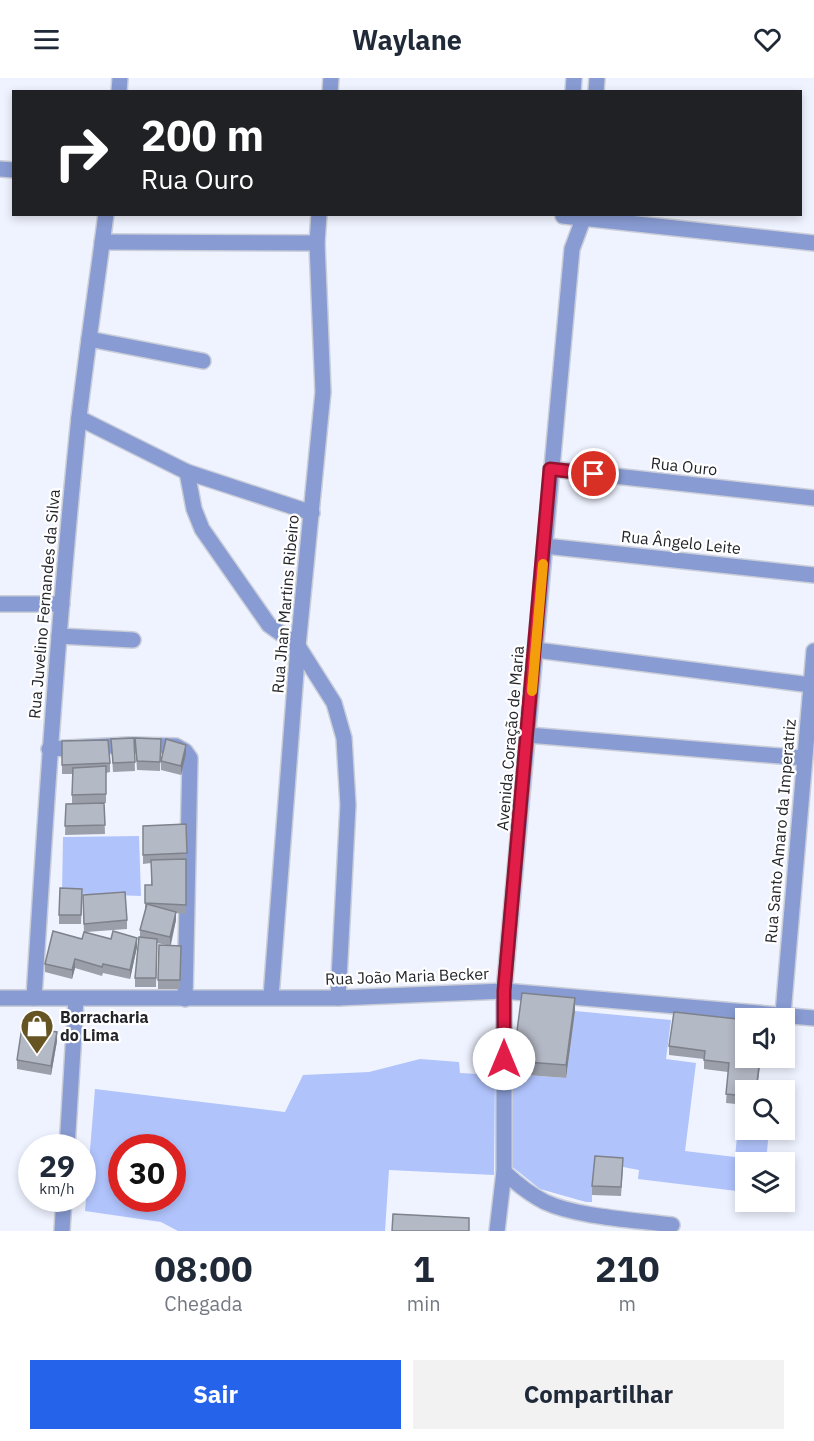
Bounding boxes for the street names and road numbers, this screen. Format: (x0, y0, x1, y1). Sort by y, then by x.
street label: Rua Ouro (650, 453, 718, 479)
street label: Rua Juvelino Fernandes da Silva (24, 488, 64, 720)
street label: Rua Jhan Martins Ribeiro (267, 514, 303, 694)
street label: Rua Ângelo Leite (620, 526, 742, 558)
street label: Avenida Coração de Maria (492, 644, 528, 831)
street label: Rua Santo Amaro da Imperatriz (760, 718, 800, 944)
street label: Rua João Maria Becker (325, 963, 489, 989)

